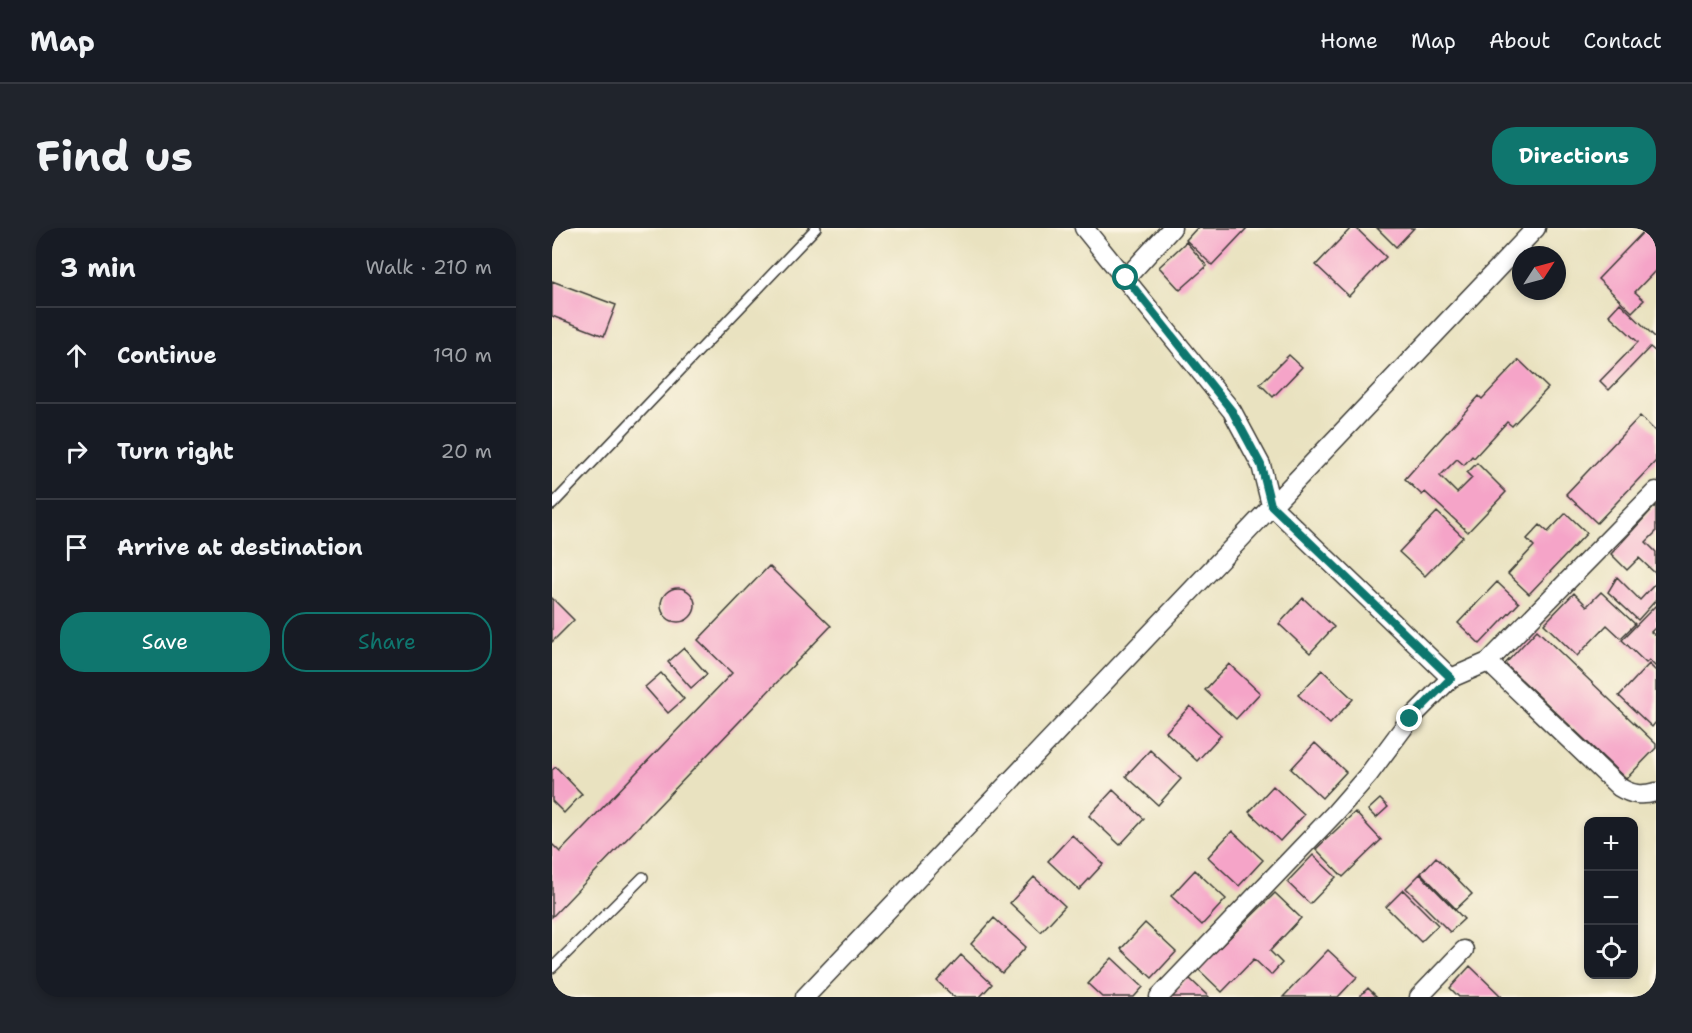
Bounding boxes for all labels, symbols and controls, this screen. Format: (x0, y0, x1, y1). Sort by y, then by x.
text: Map (30, 22, 95, 60)
text: Home (1320, 27, 1378, 55)
text: Map (1411, 27, 1456, 55)
text: About (1489, 27, 1550, 55)
text: Contact (1583, 27, 1662, 55)
button: Directions (1492, 127, 1656, 185)
text: Find us (36, 128, 193, 184)
north arrow (1512, 246, 1566, 300)
text: 3 min (60, 250, 136, 285)
text: Walk · 210 m (366, 254, 492, 280)
route start (1112, 264, 1138, 290)
icon: ahead (60, 339, 93, 372)
text: Continue (117, 341, 217, 370)
text: 190 m (433, 342, 492, 368)
icon: right (60, 435, 93, 468)
text: Turn right (117, 437, 234, 466)
text: 20 m (441, 438, 492, 464)
icon: arrive (60, 531, 93, 564)
text: Arrive at destination (117, 533, 363, 562)
button: Save (60, 612, 270, 672)
button: Share (282, 612, 492, 672)
route end (1396, 705, 1422, 731)
map controls (1584, 817, 1638, 979)
button: + (1584, 817, 1638, 871)
button: − (1584, 871, 1638, 925)
button: locate (1584, 925, 1638, 979)

